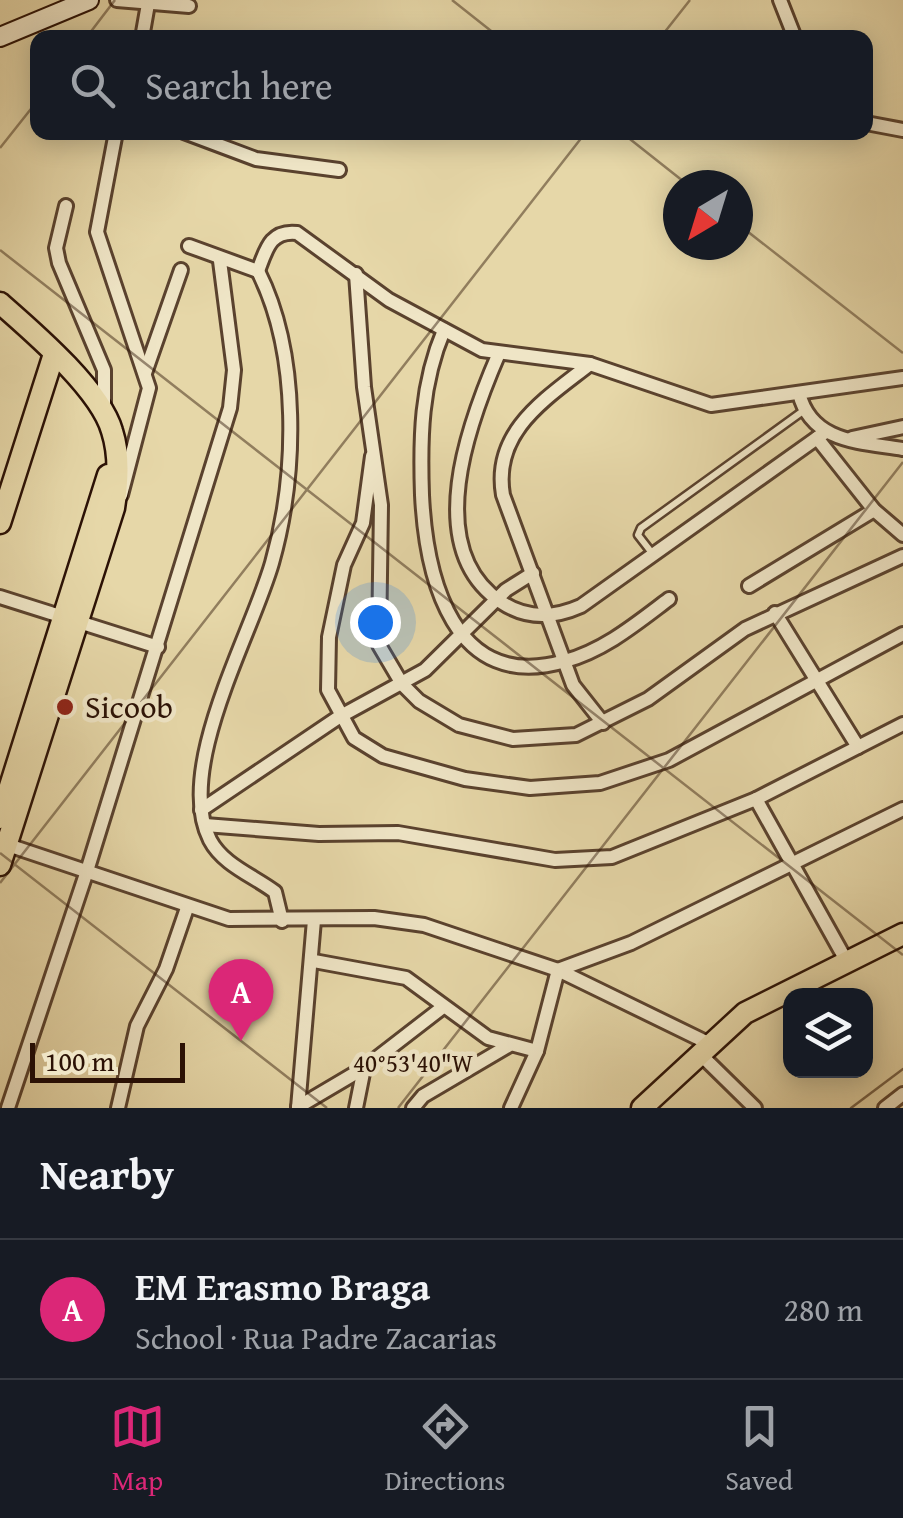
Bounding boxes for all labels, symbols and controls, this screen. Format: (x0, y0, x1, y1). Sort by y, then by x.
search box (30, 30, 873, 140)
text: Search here (145, 57, 333, 113)
icon: search (65, 58, 120, 113)
north arrow (663, 170, 753, 260)
your location (350, 597, 401, 648)
place label: Sicoob (85, 683, 173, 730)
marker: Sicoob (54, 696, 76, 718)
pin: A (208, 958, 274, 1041)
map controls (783, 988, 873, 1078)
button: layers (783, 988, 873, 1078)
scale bar (30, 1038, 185, 1082)
text: 100 m (45, 1040, 114, 1081)
text: 40°53'40"W (353, 1045, 473, 1081)
text: Nearby (40, 1143, 174, 1204)
text: EM Erasmo Braga (135, 1258, 430, 1314)
text: A (62, 1286, 83, 1333)
text: 280 m (784, 1286, 863, 1333)
text: School · Rua Padre Zacarias (135, 1314, 497, 1361)
tab: Map (110, 1399, 165, 1500)
tab: Directions (385, 1399, 505, 1500)
tab: Saved (725, 1399, 793, 1500)

